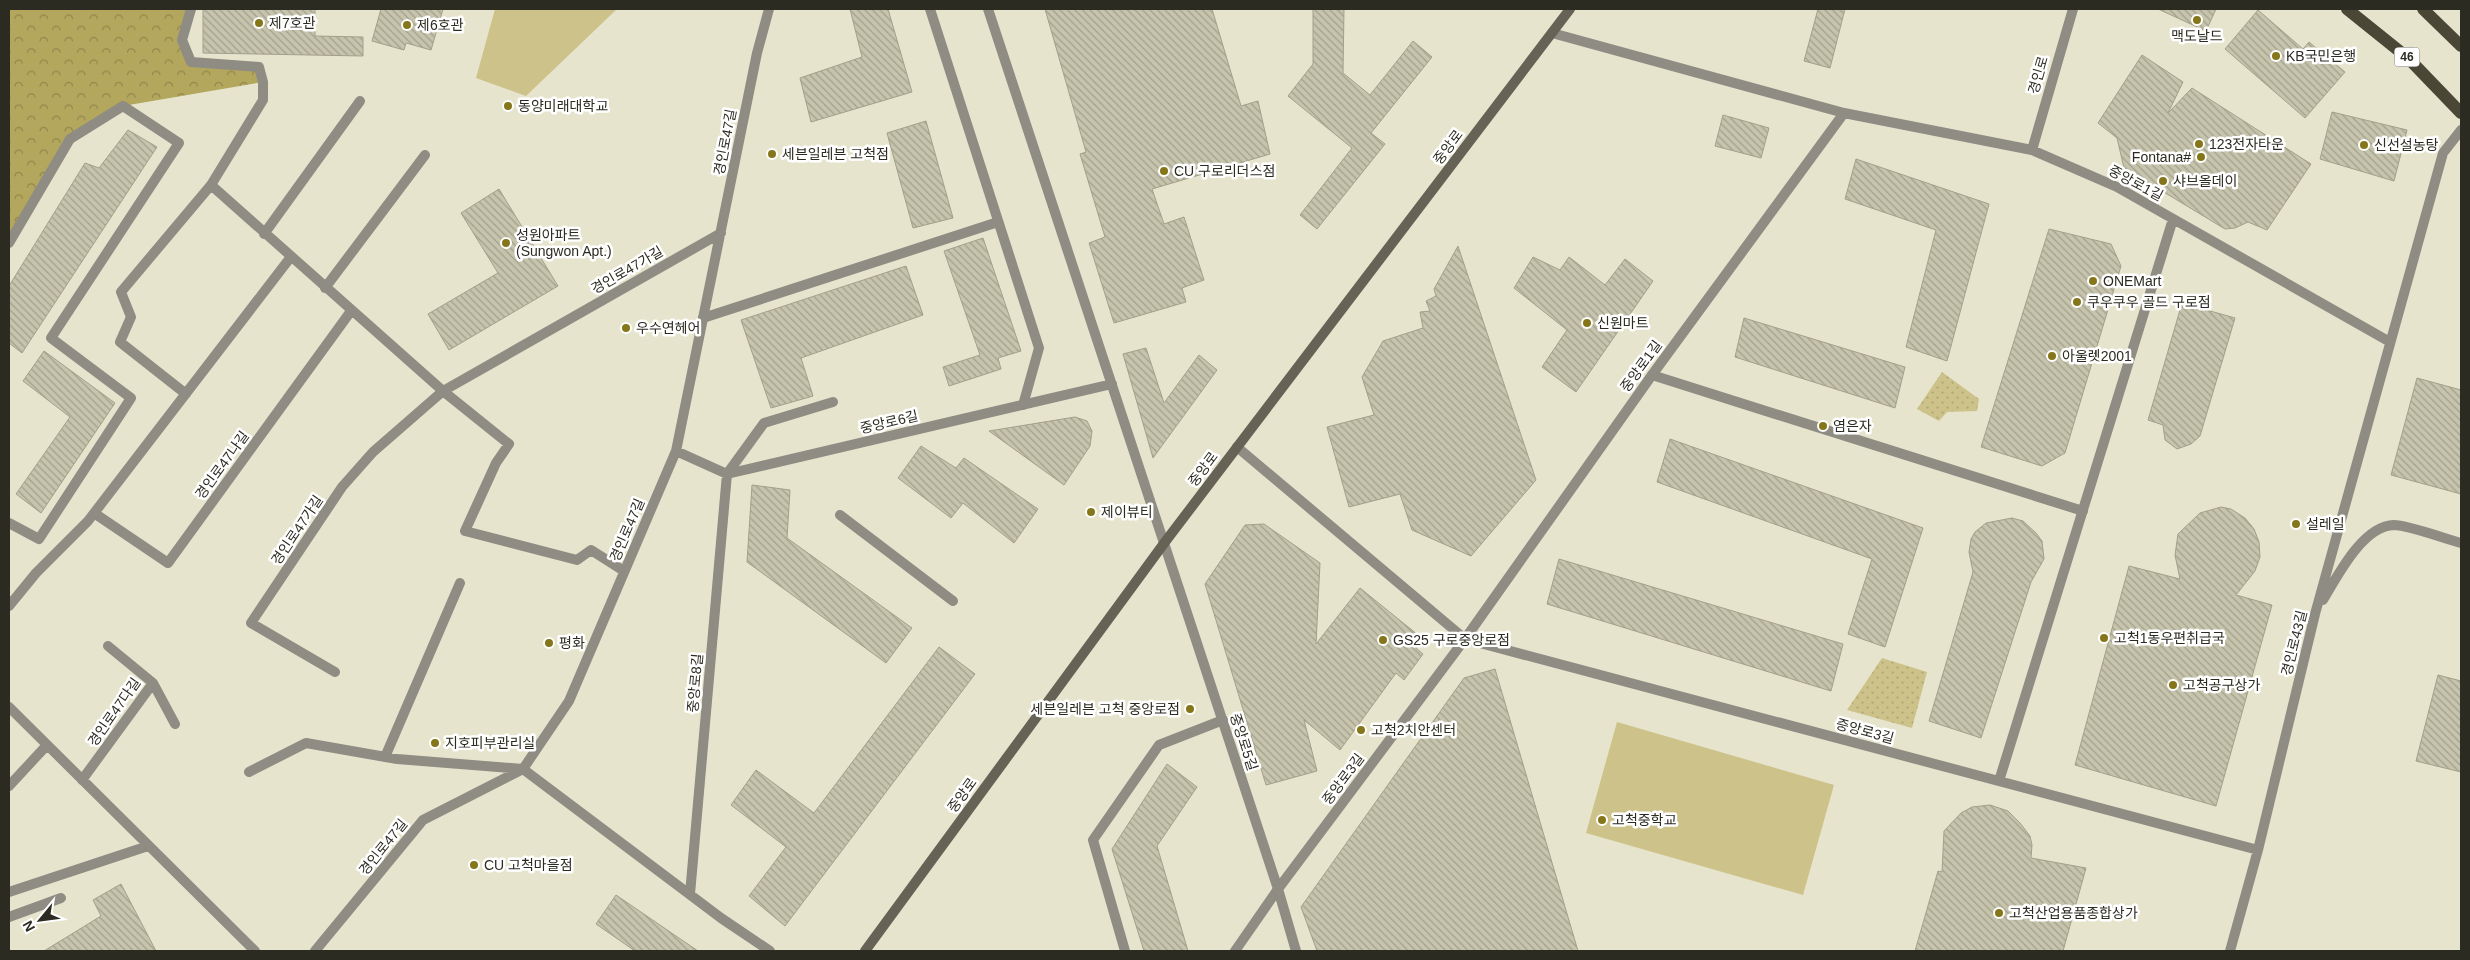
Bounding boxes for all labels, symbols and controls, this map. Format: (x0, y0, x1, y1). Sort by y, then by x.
marker: 맥도날드 (2191, 14, 2203, 26)
place label: 제7호관 (269, 15, 316, 31)
marker: 제7호관 (253, 17, 265, 29)
place label: 제6호관 (417, 17, 464, 33)
marker: 제6호관 (401, 19, 413, 31)
place label: 맥도날드 (2171, 28, 2223, 44)
place label: KB국민은행 (2286, 48, 2356, 64)
road number: 46 (2394, 48, 2420, 66)
marker: KB국민은행 (2270, 50, 2282, 62)
street label: 경인로 (2025, 54, 2051, 96)
place label: 동양미래대학교 (518, 98, 608, 114)
marker: 동양미래대학교 (502, 100, 514, 112)
street label: 경인로47길 (711, 108, 739, 176)
street label: 중앙로 (1430, 127, 1466, 167)
place label: 123전자타운 (2209, 136, 2284, 152)
place label: 신선설농탕 (2374, 137, 2439, 153)
marker: 123전자타운 (2193, 138, 2205, 150)
marker: 신선설농탕 (2358, 139, 2370, 151)
place label: 세븐일레븐 고척점 (782, 146, 889, 162)
marker: 세븐일레븐 고척점 (766, 148, 778, 160)
place label: Fontana# (2132, 149, 2191, 165)
marker: Fontana# (2195, 151, 2207, 163)
street label: 중앙로1길 (2106, 162, 2166, 204)
place label: CU 구로리더스점 (1174, 163, 1275, 179)
marker: CU 구로리더스점 (1158, 165, 1170, 177)
place label: 샤브올데이 (2173, 173, 2237, 189)
marker: 샤브올데이 (2157, 175, 2169, 187)
place label: 성원아파트 (Sungwon Apt.) (516, 227, 612, 259)
marker: 성원아파트 (Sungwon Apt.) (500, 237, 512, 249)
street label: 경인로47가길 (588, 243, 666, 297)
place label: ONEMart (2103, 273, 2161, 289)
marker: ONEMart (2087, 275, 2099, 287)
place label: 쿠우쿠우 골드 구로점 (2087, 294, 2211, 310)
marker: 쿠우쿠우 골드 구로점 (2071, 296, 2083, 308)
place label: 신원마트 (1597, 315, 1649, 331)
marker: 신원마트 (1581, 317, 1593, 329)
place label: 우수연헤어 (636, 320, 700, 336)
marker: 우수연헤어 (620, 322, 632, 334)
street label: 중앙로1길 (1617, 337, 1665, 395)
place label: 아울렛2001 (2062, 348, 2132, 364)
marker: 아울렛2001 (2046, 350, 2058, 362)
street label: 중앙로6길 (858, 408, 920, 436)
place label: 염은자 (1833, 418, 1872, 434)
marker: 염은자 (1817, 420, 1829, 432)
street label: 경인로47나길 (192, 428, 252, 502)
street label: 중앙로 (1185, 449, 1221, 489)
street label: 경인로47가길 (268, 492, 326, 568)
street label: 경인로47길 (607, 496, 647, 564)
place label: 제이뷰티 (1101, 504, 1153, 520)
marker: 제이뷰티 (1085, 506, 1097, 518)
place label: 설레일 (2306, 516, 2345, 532)
marker: 설레일 (2290, 518, 2302, 530)
street label: 경인로43길 (2278, 609, 2310, 677)
place label: 고척1동우편취급국 (2114, 630, 2225, 646)
place label: GS25 구로중앙로점 (1393, 632, 1510, 648)
marker: 고척1동우편취급국 (2098, 632, 2110, 644)
marker: GS25 구로중앙로점 (1377, 634, 1389, 646)
place label: 평화 (559, 635, 585, 651)
marker: 평화 (543, 637, 555, 649)
street label: 중앙로8길 (684, 653, 706, 713)
street label: 경인로47다길 (85, 675, 143, 749)
place label: 고척공구상가 (2183, 677, 2260, 693)
marker: 고척공구상가 (2167, 679, 2179, 691)
place label: 세븐일레븐 고척 중앙로점 (1031, 701, 1180, 717)
marker: 세븐일레븐 고척 중앙로점 (1184, 703, 1196, 715)
street label: 중앙로5길 (1227, 711, 1261, 773)
street label: 중앙로3길 (1834, 716, 1896, 746)
place label: 고척2치안센터 (1371, 722, 1456, 738)
marker: 고척2치안센터 (1355, 724, 1367, 736)
place label: 지호피부관리실 (445, 735, 535, 751)
marker: 지호피부관리실 (429, 737, 441, 749)
street label: 중앙로3길 (1319, 751, 1367, 807)
street label: 중앙로 (944, 775, 980, 815)
place label: 고척중학교 (1612, 812, 1677, 828)
marker: 고척중학교 (1596, 814, 1608, 826)
street label: 경인로47길 (356, 816, 410, 878)
place label: CU 고척마을점 (484, 857, 573, 873)
marker: CU 고척마을점 (468, 859, 480, 871)
north arrow (15, 895, 65, 945)
place label: 고척산업용품종합상가 (2009, 905, 2138, 921)
marker: 고척산업용품종합상가 (1993, 907, 2005, 919)
text: N (19, 918, 38, 935)

